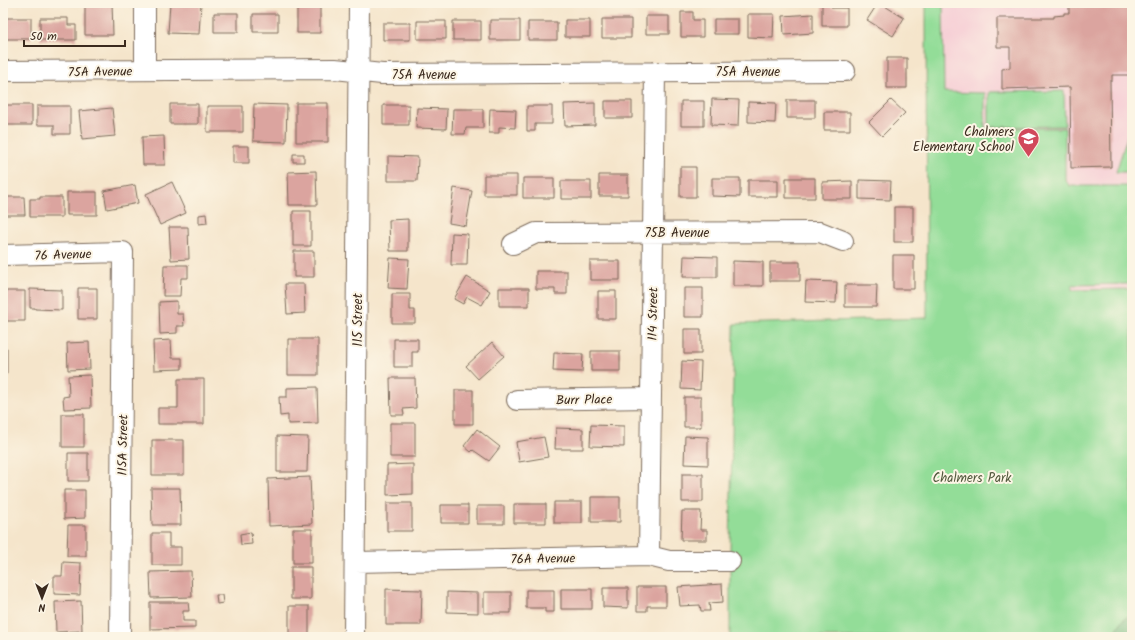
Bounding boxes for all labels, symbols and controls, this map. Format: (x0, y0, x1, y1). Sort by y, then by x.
scale bar (24, 22, 125, 48)
text: 50 m (30, 27, 57, 46)
street label: 75A Avenue (68, 61, 133, 84)
street label: 75A Avenue (716, 62, 780, 83)
street label: 75A Avenue (392, 65, 456, 86)
place label: Chalmers Elementary School (913, 122, 1014, 158)
school or university icon: Chalmers Elementary School (1016, 125, 1042, 158)
street label: 75B Avenue (645, 223, 710, 244)
street label: 76 Avenue (34, 244, 92, 267)
street label: 114 Street (643, 286, 664, 341)
street label: 115 Street (348, 292, 369, 347)
street label: Burr Place (556, 390, 613, 411)
street label: 115A Street (112, 413, 135, 476)
park label: Chalmers Park (933, 468, 1012, 489)
street label: 76A Avenue (511, 548, 576, 571)
north arrow (22, 578, 62, 618)
text: N (38, 598, 45, 616)

